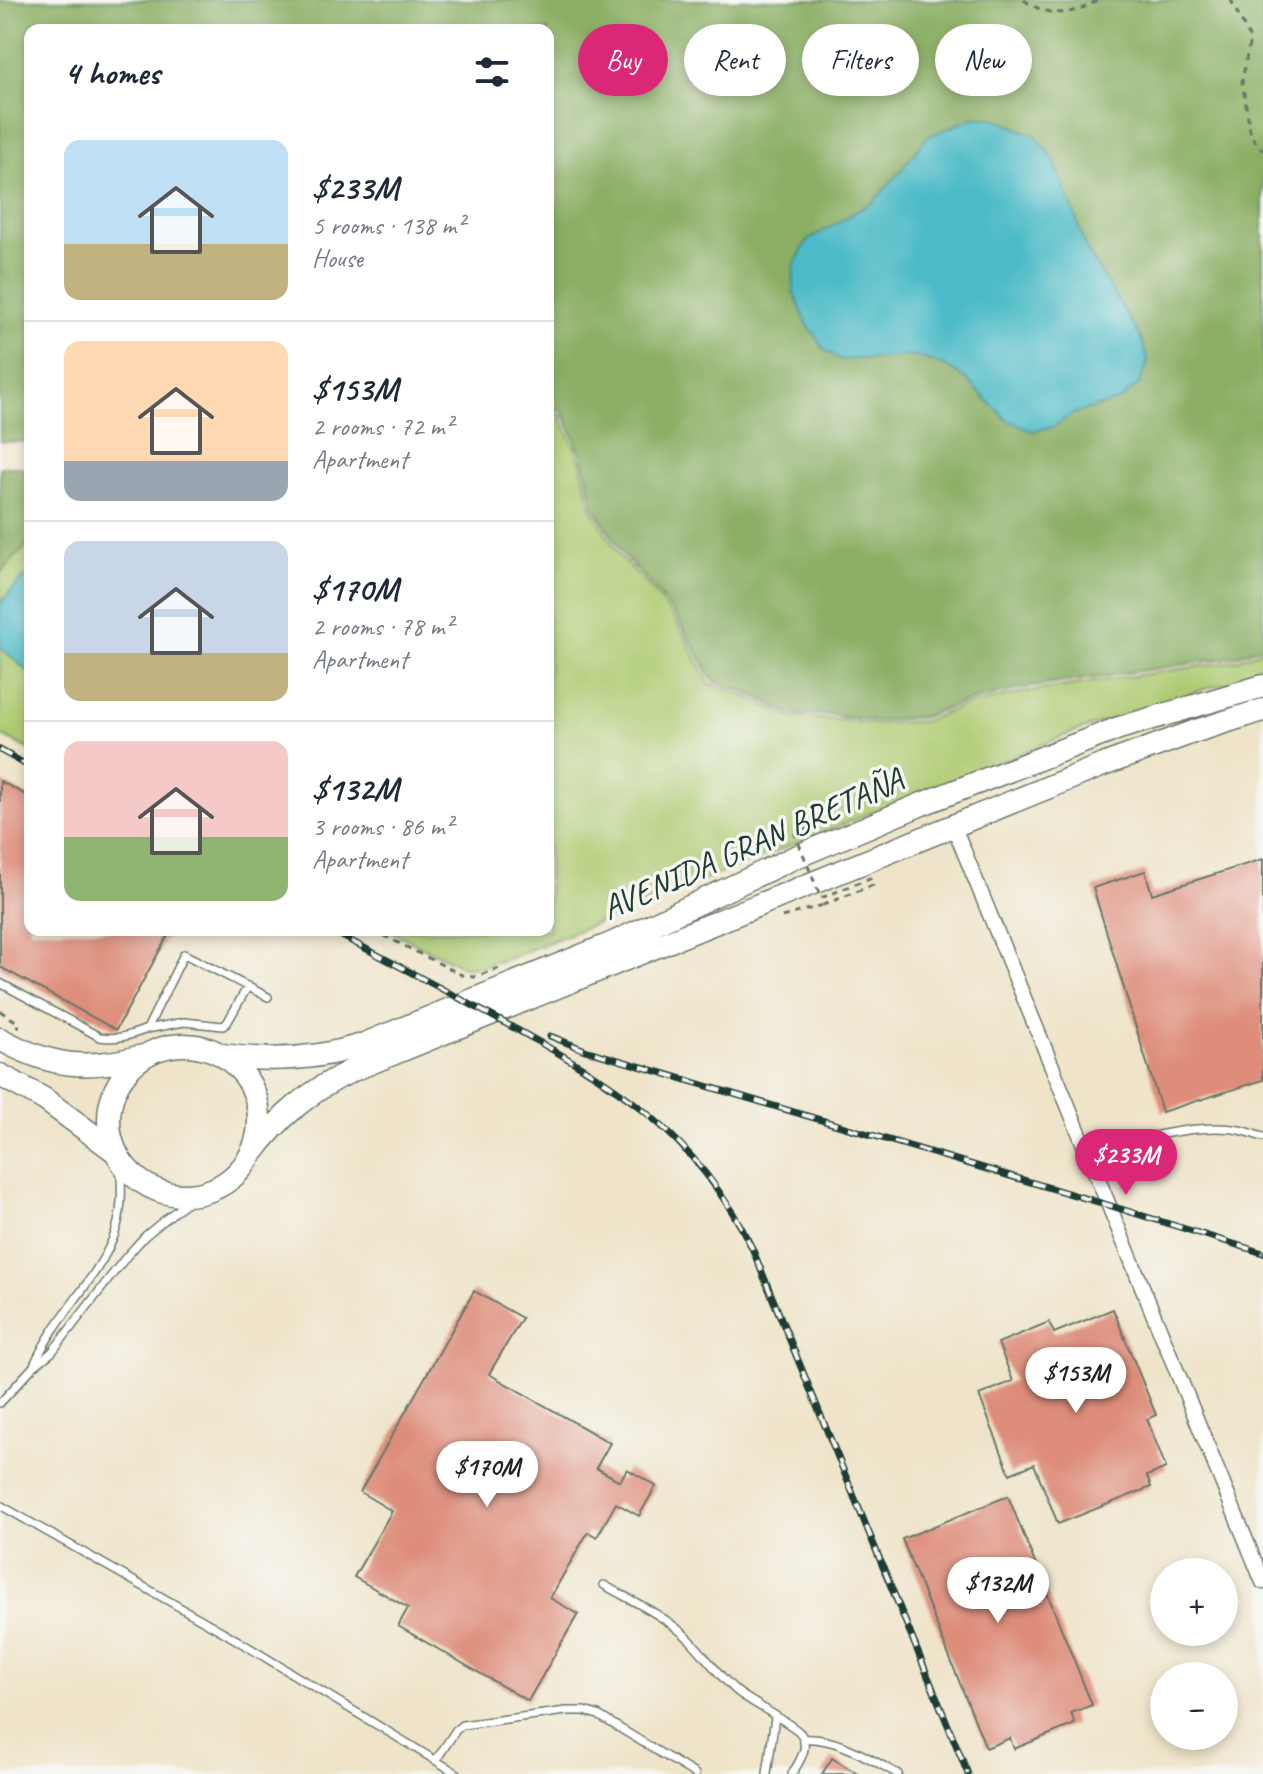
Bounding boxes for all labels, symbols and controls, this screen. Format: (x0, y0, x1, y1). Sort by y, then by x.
chip: Buy (578, 24, 668, 96)
chip: Rent (684, 24, 786, 96)
chip: Filters (802, 24, 919, 96)
chip: New (935, 24, 1032, 96)
icon: filters (470, 50, 514, 94)
text: 4 homes (64, 51, 160, 94)
text: $233M (312, 166, 398, 209)
icon: home (128, 172, 224, 268)
text: 5 rooms · 138 m² (312, 209, 464, 242)
text: House (312, 242, 363, 275)
text: $153M (312, 367, 397, 410)
icon: home (128, 373, 224, 469)
text: 2 rooms · 72 m² (312, 410, 453, 443)
text: Apartment (312, 443, 408, 476)
text: $170M (312, 567, 398, 610)
icon: home (128, 573, 224, 669)
text: 2 rooms · 78 m² (312, 610, 453, 643)
text: Apartment (312, 643, 408, 676)
street label: AVENIDA GRAN BRETAÑA (595, 757, 911, 929)
text: $132M (312, 767, 398, 810)
icon: home (128, 773, 224, 869)
text: 3 rooms · 86 m² (312, 810, 453, 843)
text: Apartment (312, 843, 408, 876)
pin: $233M (1070, 1129, 1182, 1197)
text: $233M (1093, 1138, 1159, 1171)
pin: $153M (1020, 1347, 1132, 1415)
text: $153M (1043, 1356, 1109, 1389)
pin: $170M (431, 1441, 543, 1509)
text: $170M (454, 1450, 520, 1483)
pin: $132M (942, 1557, 1054, 1625)
map controls (1150, 1558, 1238, 1750)
button: + (1150, 1558, 1238, 1646)
text: $132M (965, 1566, 1031, 1599)
button: − (1150, 1662, 1238, 1750)

